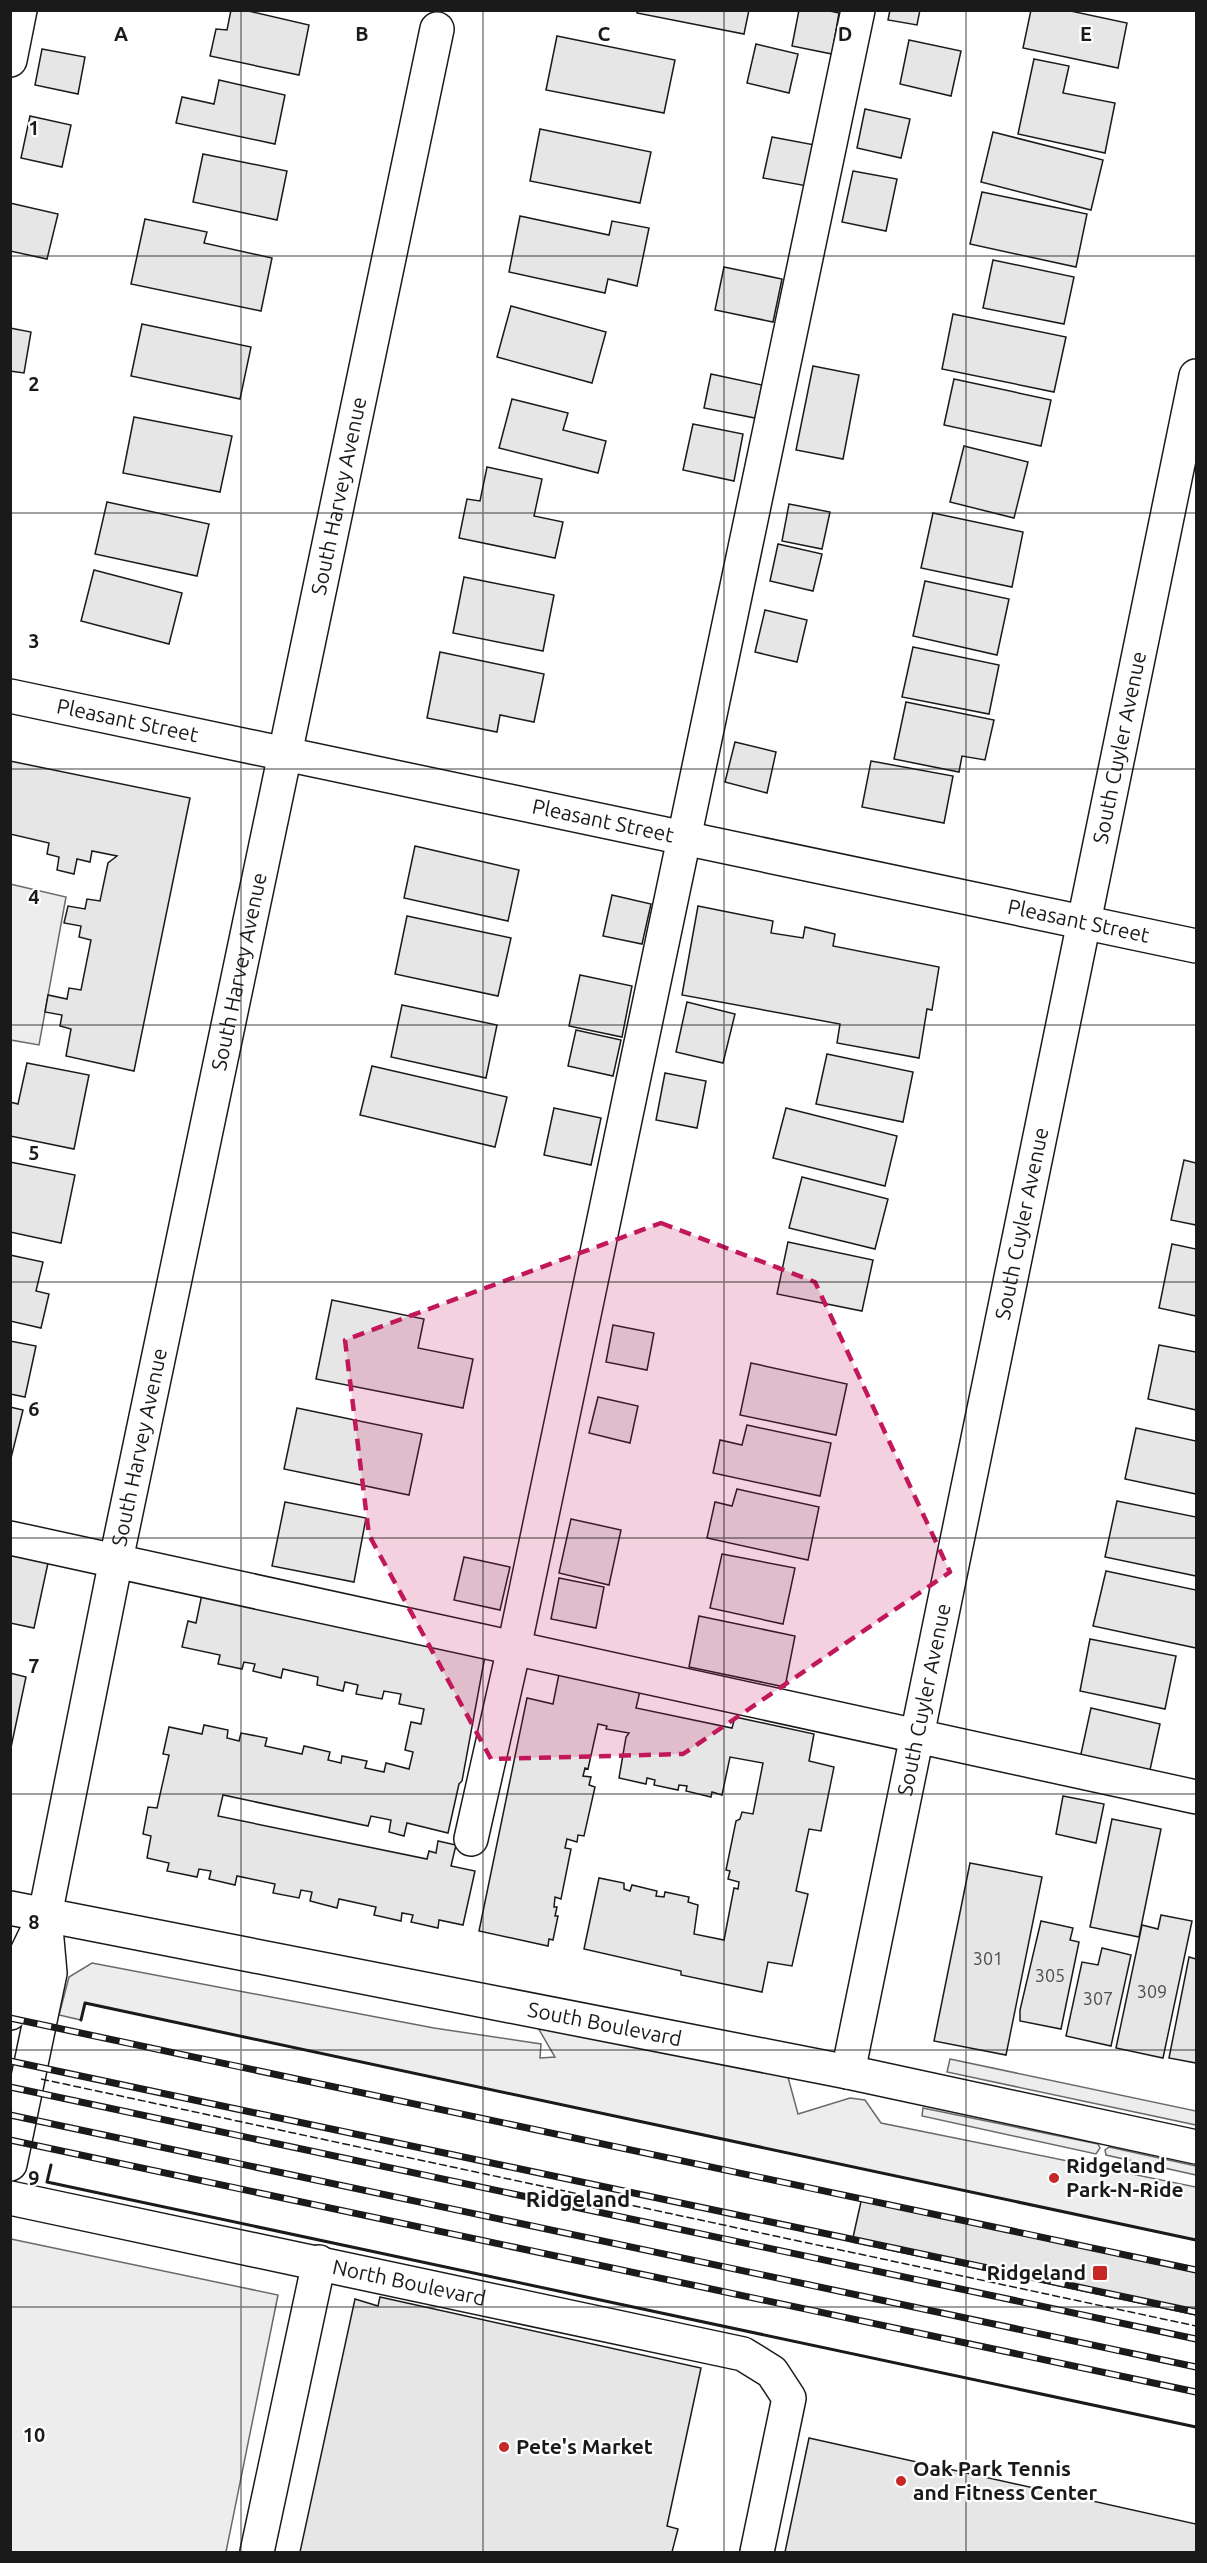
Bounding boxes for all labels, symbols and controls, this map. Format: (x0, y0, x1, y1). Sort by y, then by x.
text: A (114, 22, 128, 45)
text: B (355, 22, 369, 45)
text: C (598, 22, 611, 45)
text: D (838, 22, 852, 45)
text: E (1080, 22, 1092, 45)
text: 1 (28, 116, 40, 139)
text: 2 (28, 372, 40, 395)
street label: South Harvey Avenue (306, 395, 371, 597)
text: 3 (28, 629, 40, 652)
street label: South Cuyler Avenue (1087, 649, 1150, 846)
street label: Pleasant Street (55, 693, 201, 746)
street label: Pleasant Street (530, 793, 676, 847)
street label: South Harvey Avenue (206, 870, 271, 1073)
text: 4 (28, 885, 40, 908)
street label: Pleasant Street (1006, 894, 1152, 947)
street label: South Cuyler Avenue (990, 1125, 1053, 1322)
text: 5 (28, 1141, 40, 1164)
street label: South Harvey Avenue (106, 1346, 171, 1548)
text: 6 (28, 1397, 40, 1420)
street label: South Cuyler Avenue (892, 1601, 955, 1798)
text: 7 (28, 1654, 40, 1677)
text: 8 (28, 1910, 40, 1933)
house number: 301 (973, 1948, 1003, 1968)
house number: 305 (1035, 1965, 1065, 1985)
house number: 309 (1137, 1981, 1167, 2001)
house number: 307 (1083, 1988, 1113, 2008)
street label: South Boulevard (526, 1997, 684, 2050)
place label: Ridgeland Park-N-Ride (1066, 2153, 1184, 2201)
text: 9 (28, 2166, 40, 2189)
marker: Ridgeland Park-N-Ride (1047, 2171, 1061, 2185)
district label: Ridgeland (526, 2186, 630, 2211)
street label: North Boulevard (330, 2254, 488, 2310)
place label: Ridgeland (986, 2260, 1086, 2284)
marker: Ridgeland (1091, 2264, 1109, 2282)
text: 10 (23, 2423, 45, 2446)
place label: Pete's Market (516, 2434, 653, 2458)
marker: Pete's Market (497, 2440, 511, 2454)
place label: Oak Park Tennis and Fitness Center (913, 2456, 1098, 2504)
marker: Oak Park Tennis and Fitness Center (894, 2474, 908, 2488)

